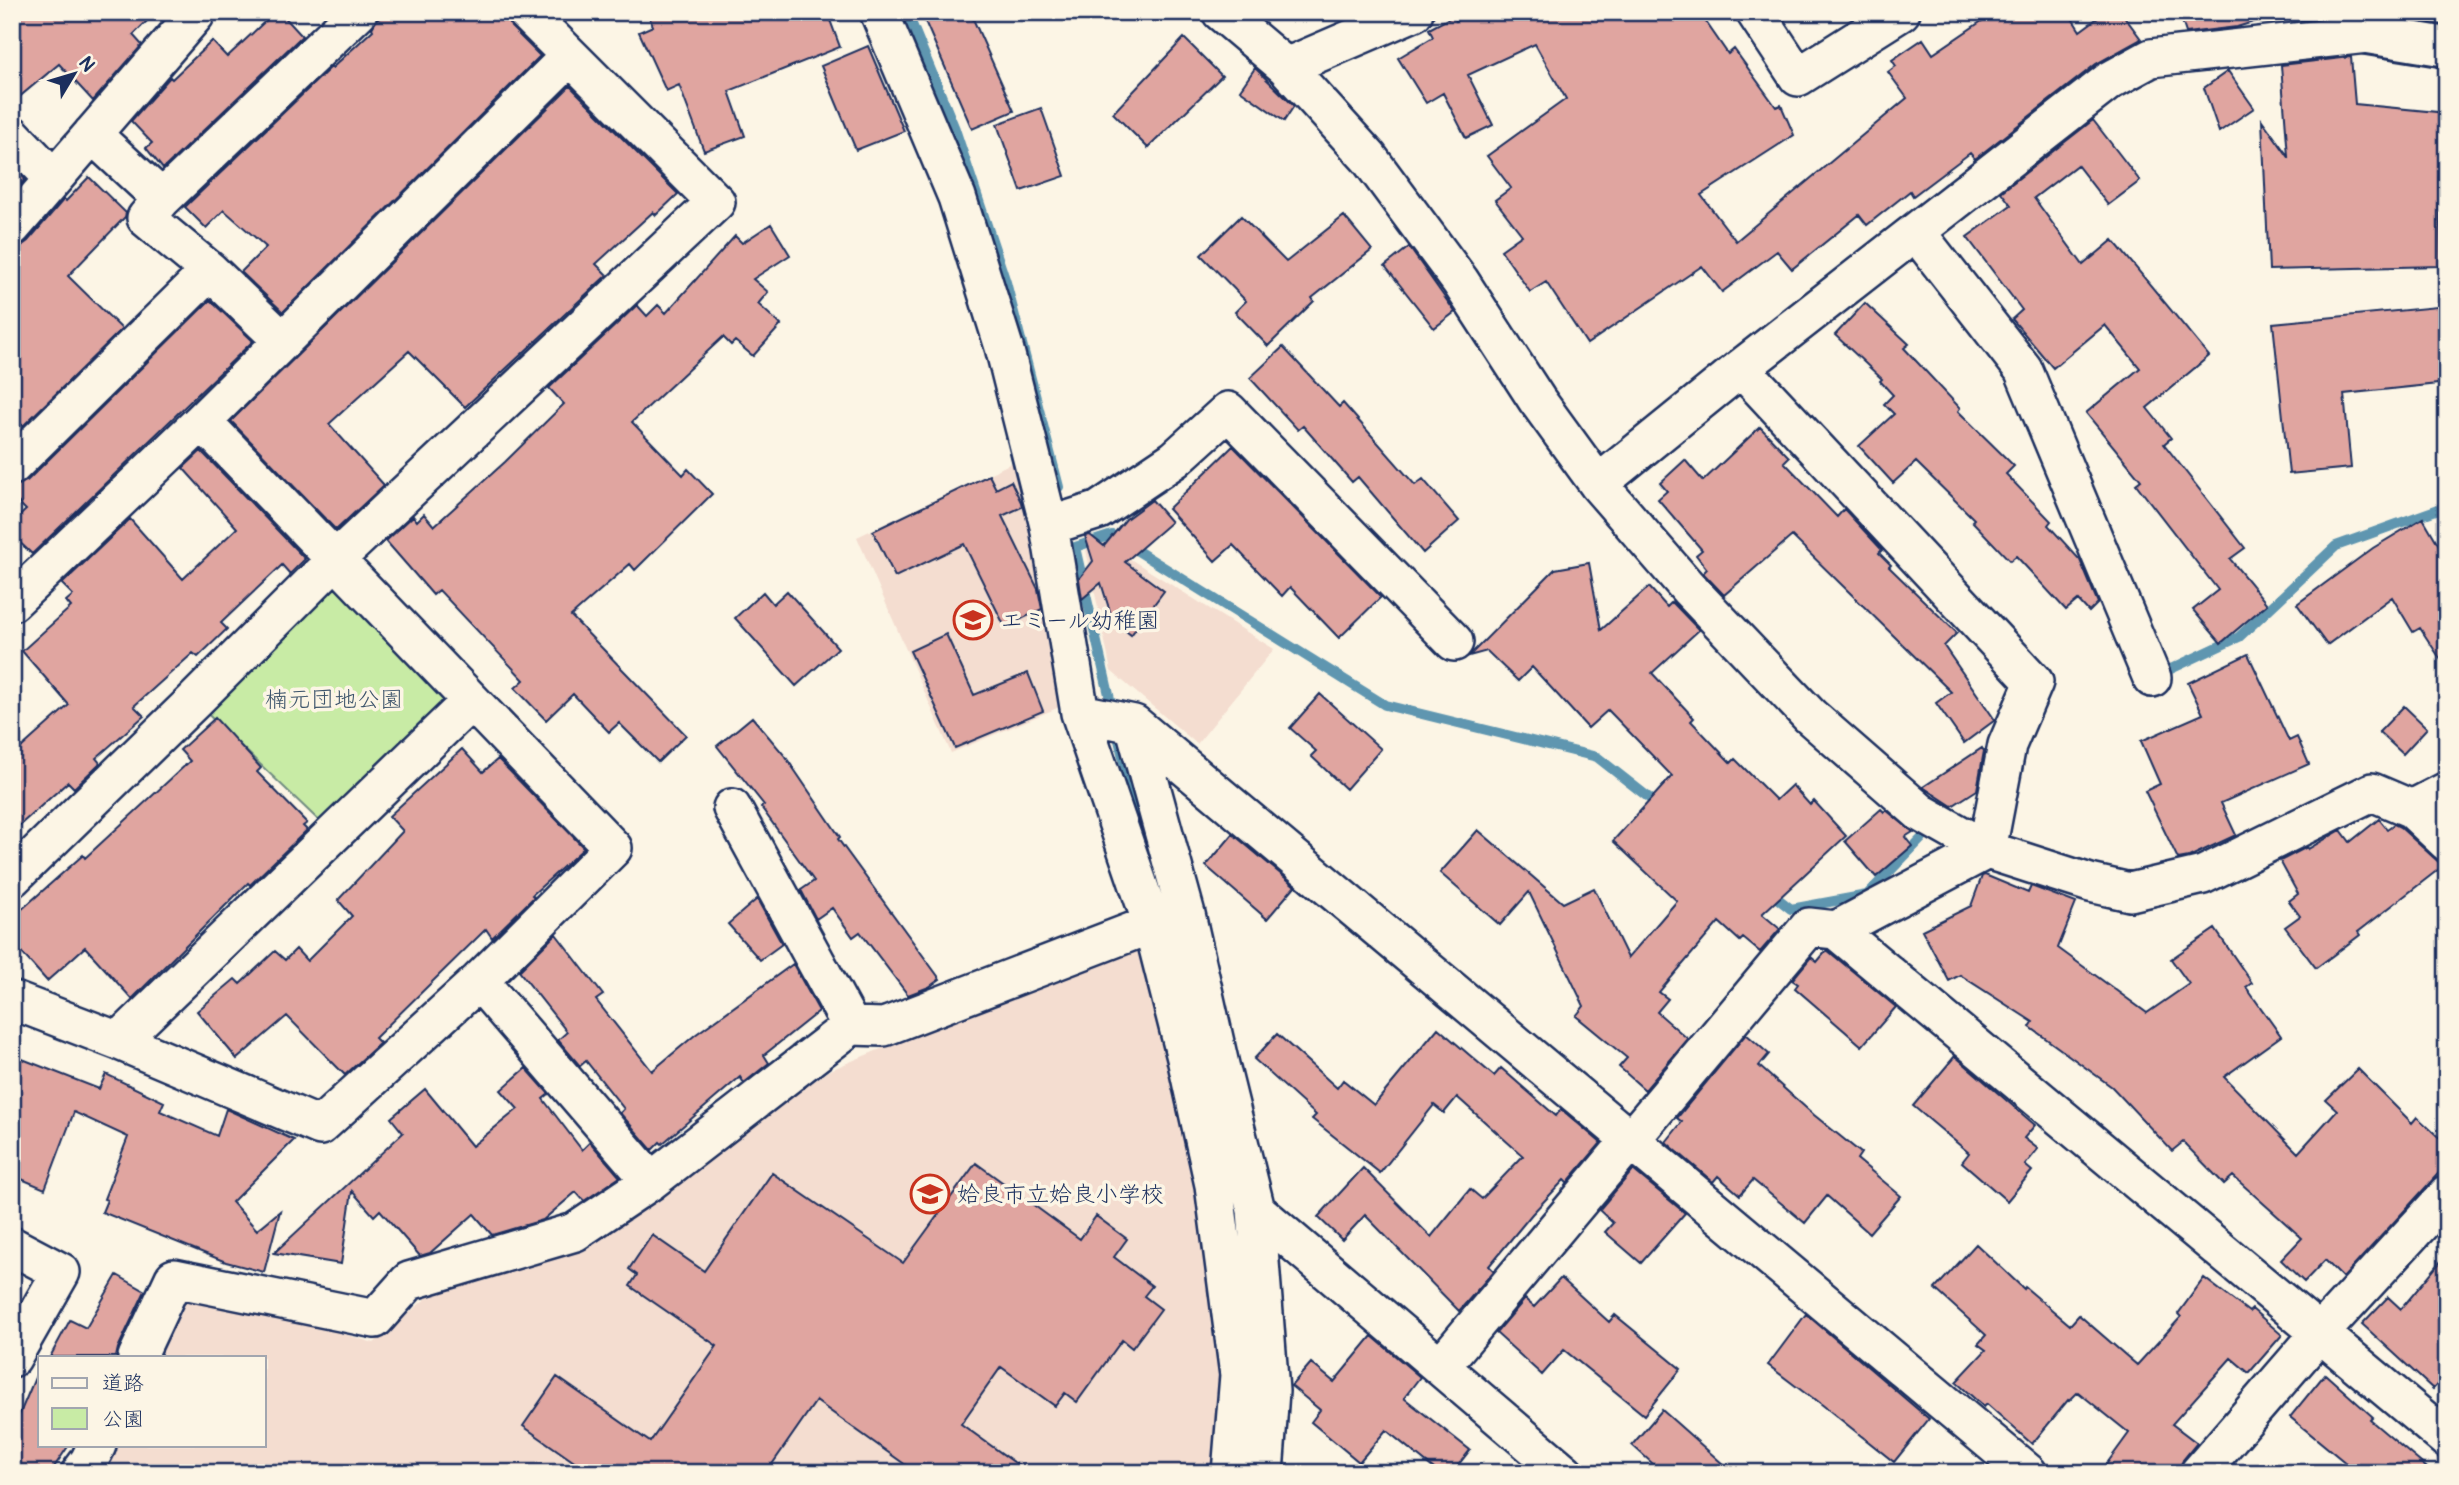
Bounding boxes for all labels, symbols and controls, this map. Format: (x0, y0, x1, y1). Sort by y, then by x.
north arrow (38, 38, 108, 108)
text: N (73, 52, 100, 77)
school or university icon: エミール幼稚園 (952, 599, 994, 641)
place label: エミール幼稚園 (1000, 606, 1159, 635)
park label: 楠元団地公園 (265, 685, 403, 714)
school or university icon: 姶良市立姶良小学校 (909, 1173, 951, 1215)
place label: 姶良市立姶良小学校 (957, 1180, 1164, 1209)
legend (38, 1356, 266, 1446)
text: 道路 (102, 1370, 144, 1397)
text: 公園 (102, 1406, 144, 1433)

